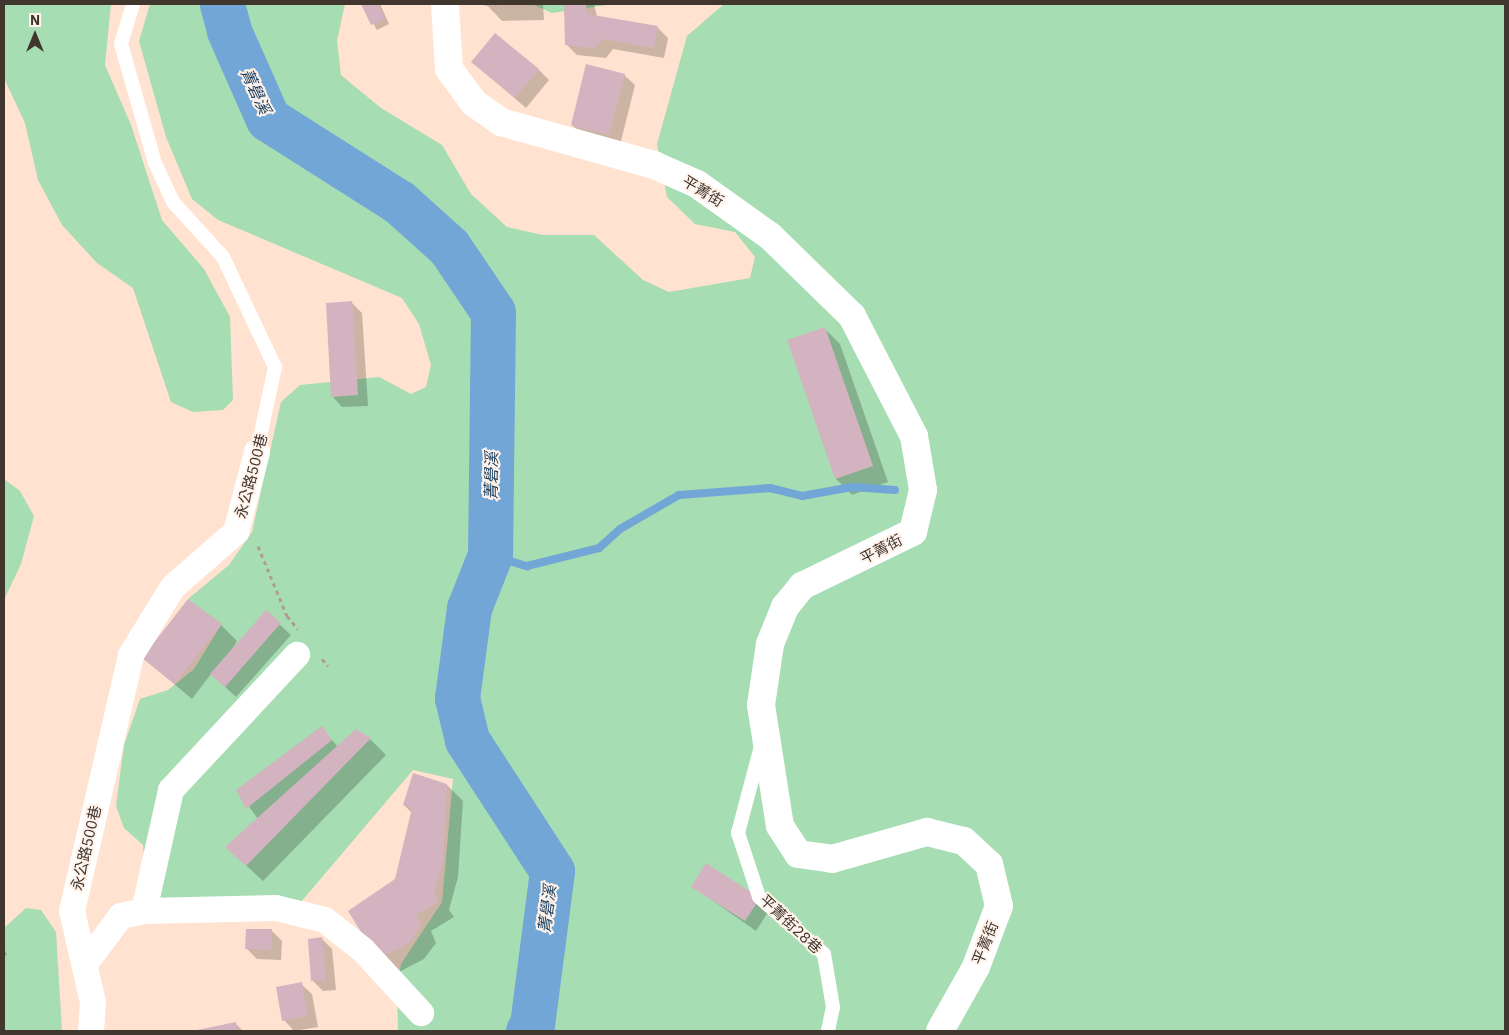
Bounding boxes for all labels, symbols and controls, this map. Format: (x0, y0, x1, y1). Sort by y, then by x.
north arrow (10, 10, 60, 60)
text: N (30, 11, 40, 29)
water label: 菁礐溪 (237, 65, 275, 117)
street label: 平菁街 (679, 172, 727, 210)
street label: 永公路500巷 (231, 432, 271, 520)
water label: 菁礐溪 (481, 452, 501, 500)
street label: 平菁街 (857, 530, 905, 568)
street label: 永公路500巷 (67, 804, 105, 892)
water label: 菁礐溪 (535, 884, 559, 934)
street label: 平菁街28巷 (756, 891, 826, 957)
street label: 平菁街 (968, 919, 1002, 967)

